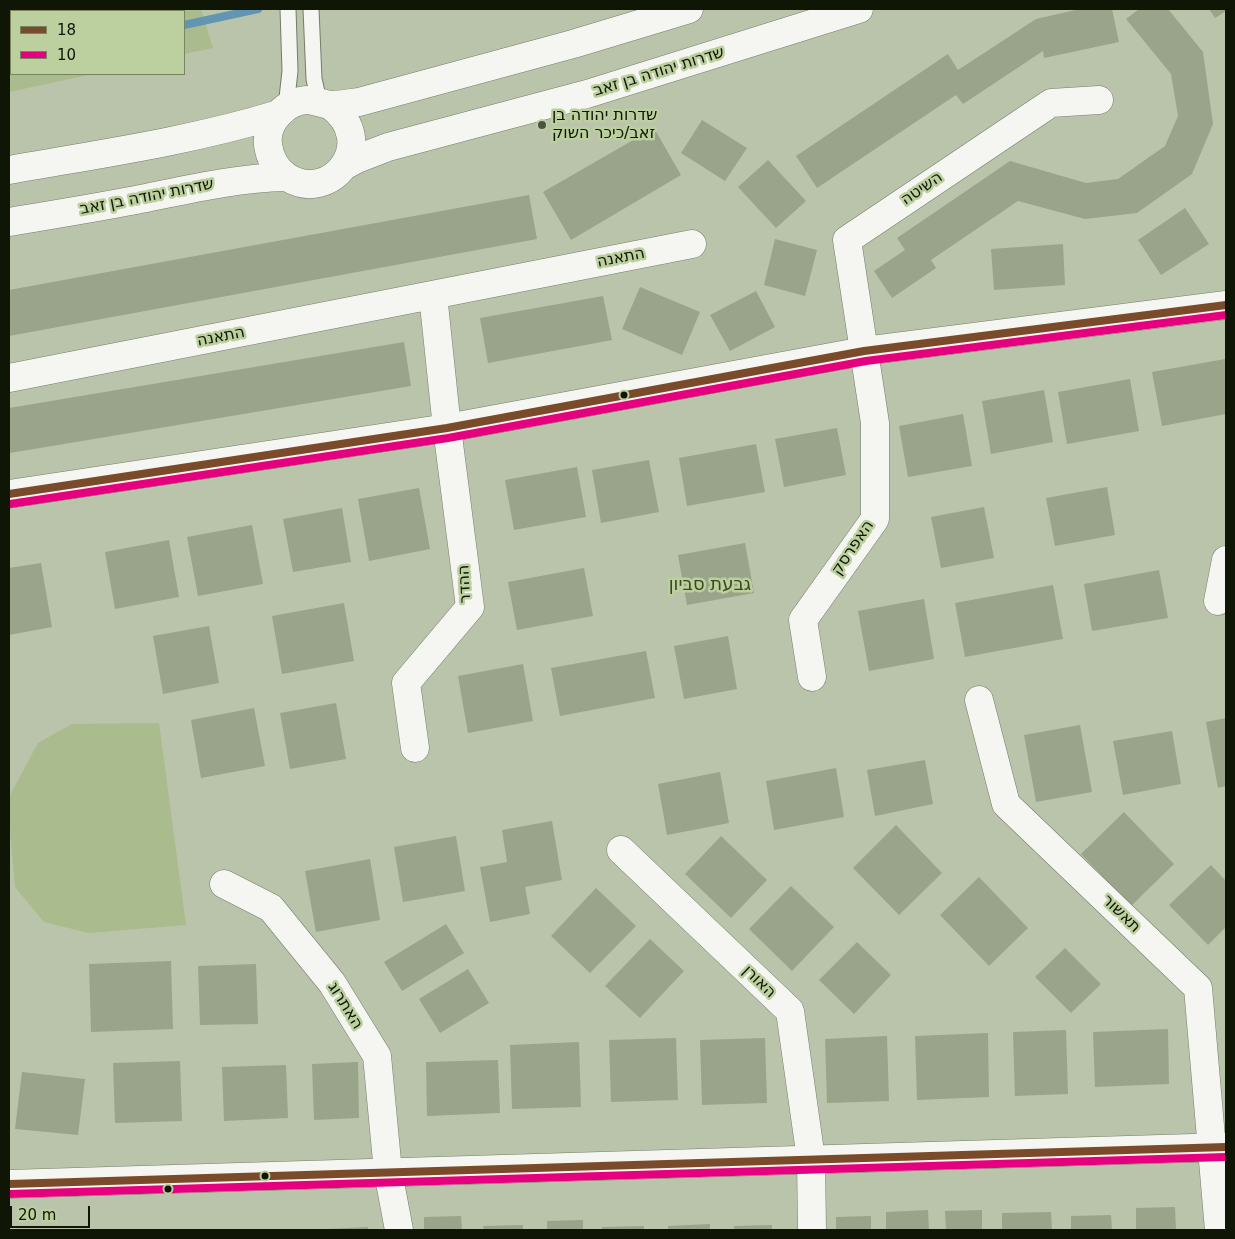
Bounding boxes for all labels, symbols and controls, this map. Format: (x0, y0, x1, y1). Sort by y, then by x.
legend (10, 10, 185, 75)
text: 18 (57, 21, 76, 39)
street label: שדרות יהודה בן זאב (591, 43, 727, 101)
text: 10 (57, 46, 76, 64)
place label: שדרות יהודה בן זאב/כיכר השוק (552, 106, 657, 144)
marker: שדרות יהודה בן זאב/כיכר השוק (536, 119, 548, 131)
street label: השיטה (897, 168, 947, 210)
street label: שדרות יהודה בן זאב (78, 175, 216, 219)
street label: התאנה (595, 244, 647, 272)
street label: התאנה (195, 323, 247, 351)
unlabelled marker (619, 390, 629, 400)
street label: האפרסק (828, 517, 878, 579)
street label: ההדר (454, 564, 476, 604)
district label: גבעת סביון (669, 574, 751, 596)
street label: תאשור (1098, 891, 1144, 937)
street label: האורן (738, 962, 780, 1002)
street label: האתרוג (323, 979, 367, 1033)
unlabelled marker (260, 1171, 270, 1181)
unlabelled marker (163, 1184, 173, 1194)
scale bar (12, 1196, 92, 1228)
text: 20 m (18, 1206, 56, 1224)

